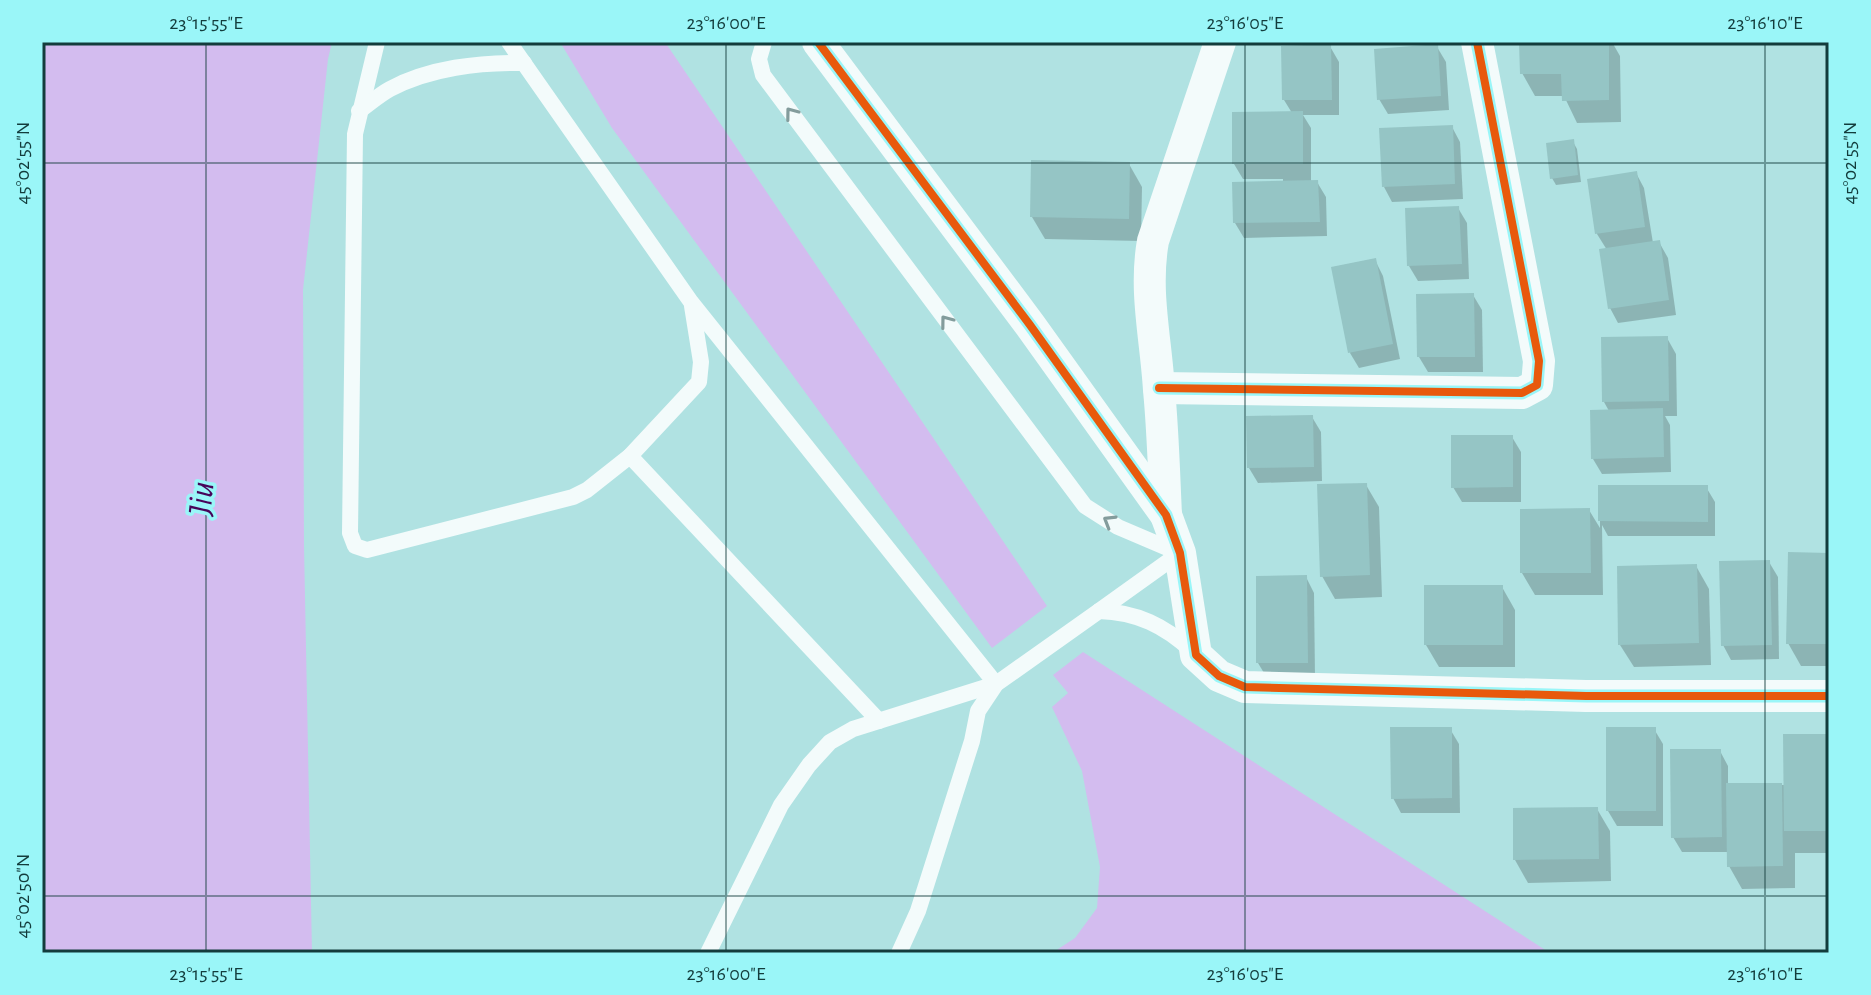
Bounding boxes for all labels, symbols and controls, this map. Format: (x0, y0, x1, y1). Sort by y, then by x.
text: 23°15'55"E (169, 13, 243, 33)
text: 23°16'00"E (686, 13, 766, 33)
text: 23°16'05"E (1207, 13, 1284, 33)
text: 23°16'10"E (1727, 13, 1803, 33)
one-way arrow (786, 107, 800, 121)
text: 45°02'55"N (13, 122, 33, 204)
text: 45°02'55"N (1840, 122, 1860, 204)
one-way arrow (942, 315, 956, 330)
water label: Jiu (183, 480, 221, 519)
one-way arrow (1103, 516, 1118, 531)
text: 45°02'50"N (13, 854, 33, 939)
text: 23°15'55"E (169, 964, 243, 984)
text: 23°16'00"E (686, 964, 766, 984)
text: 23°16'05"E (1207, 964, 1284, 984)
text: 23°16'10"E (1727, 964, 1803, 984)

